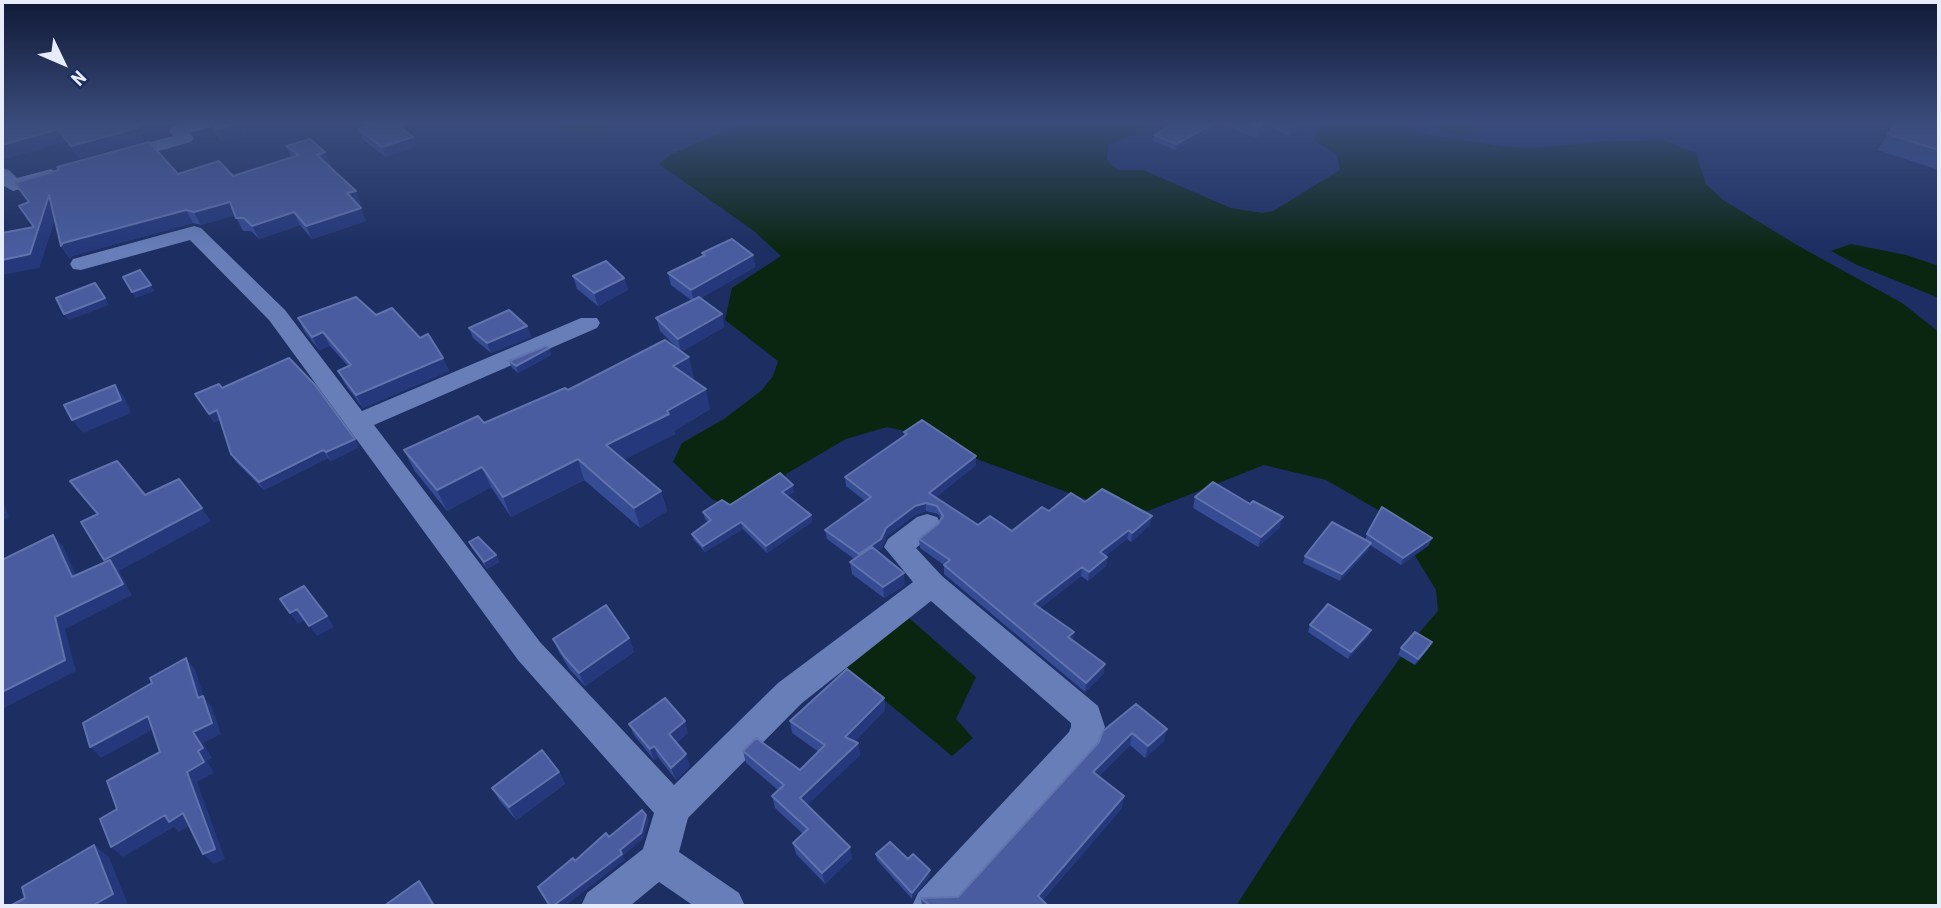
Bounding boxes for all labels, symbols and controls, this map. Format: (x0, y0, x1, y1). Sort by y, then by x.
north arrow (28, 28, 98, 98)
text: N (66, 66, 91, 90)

